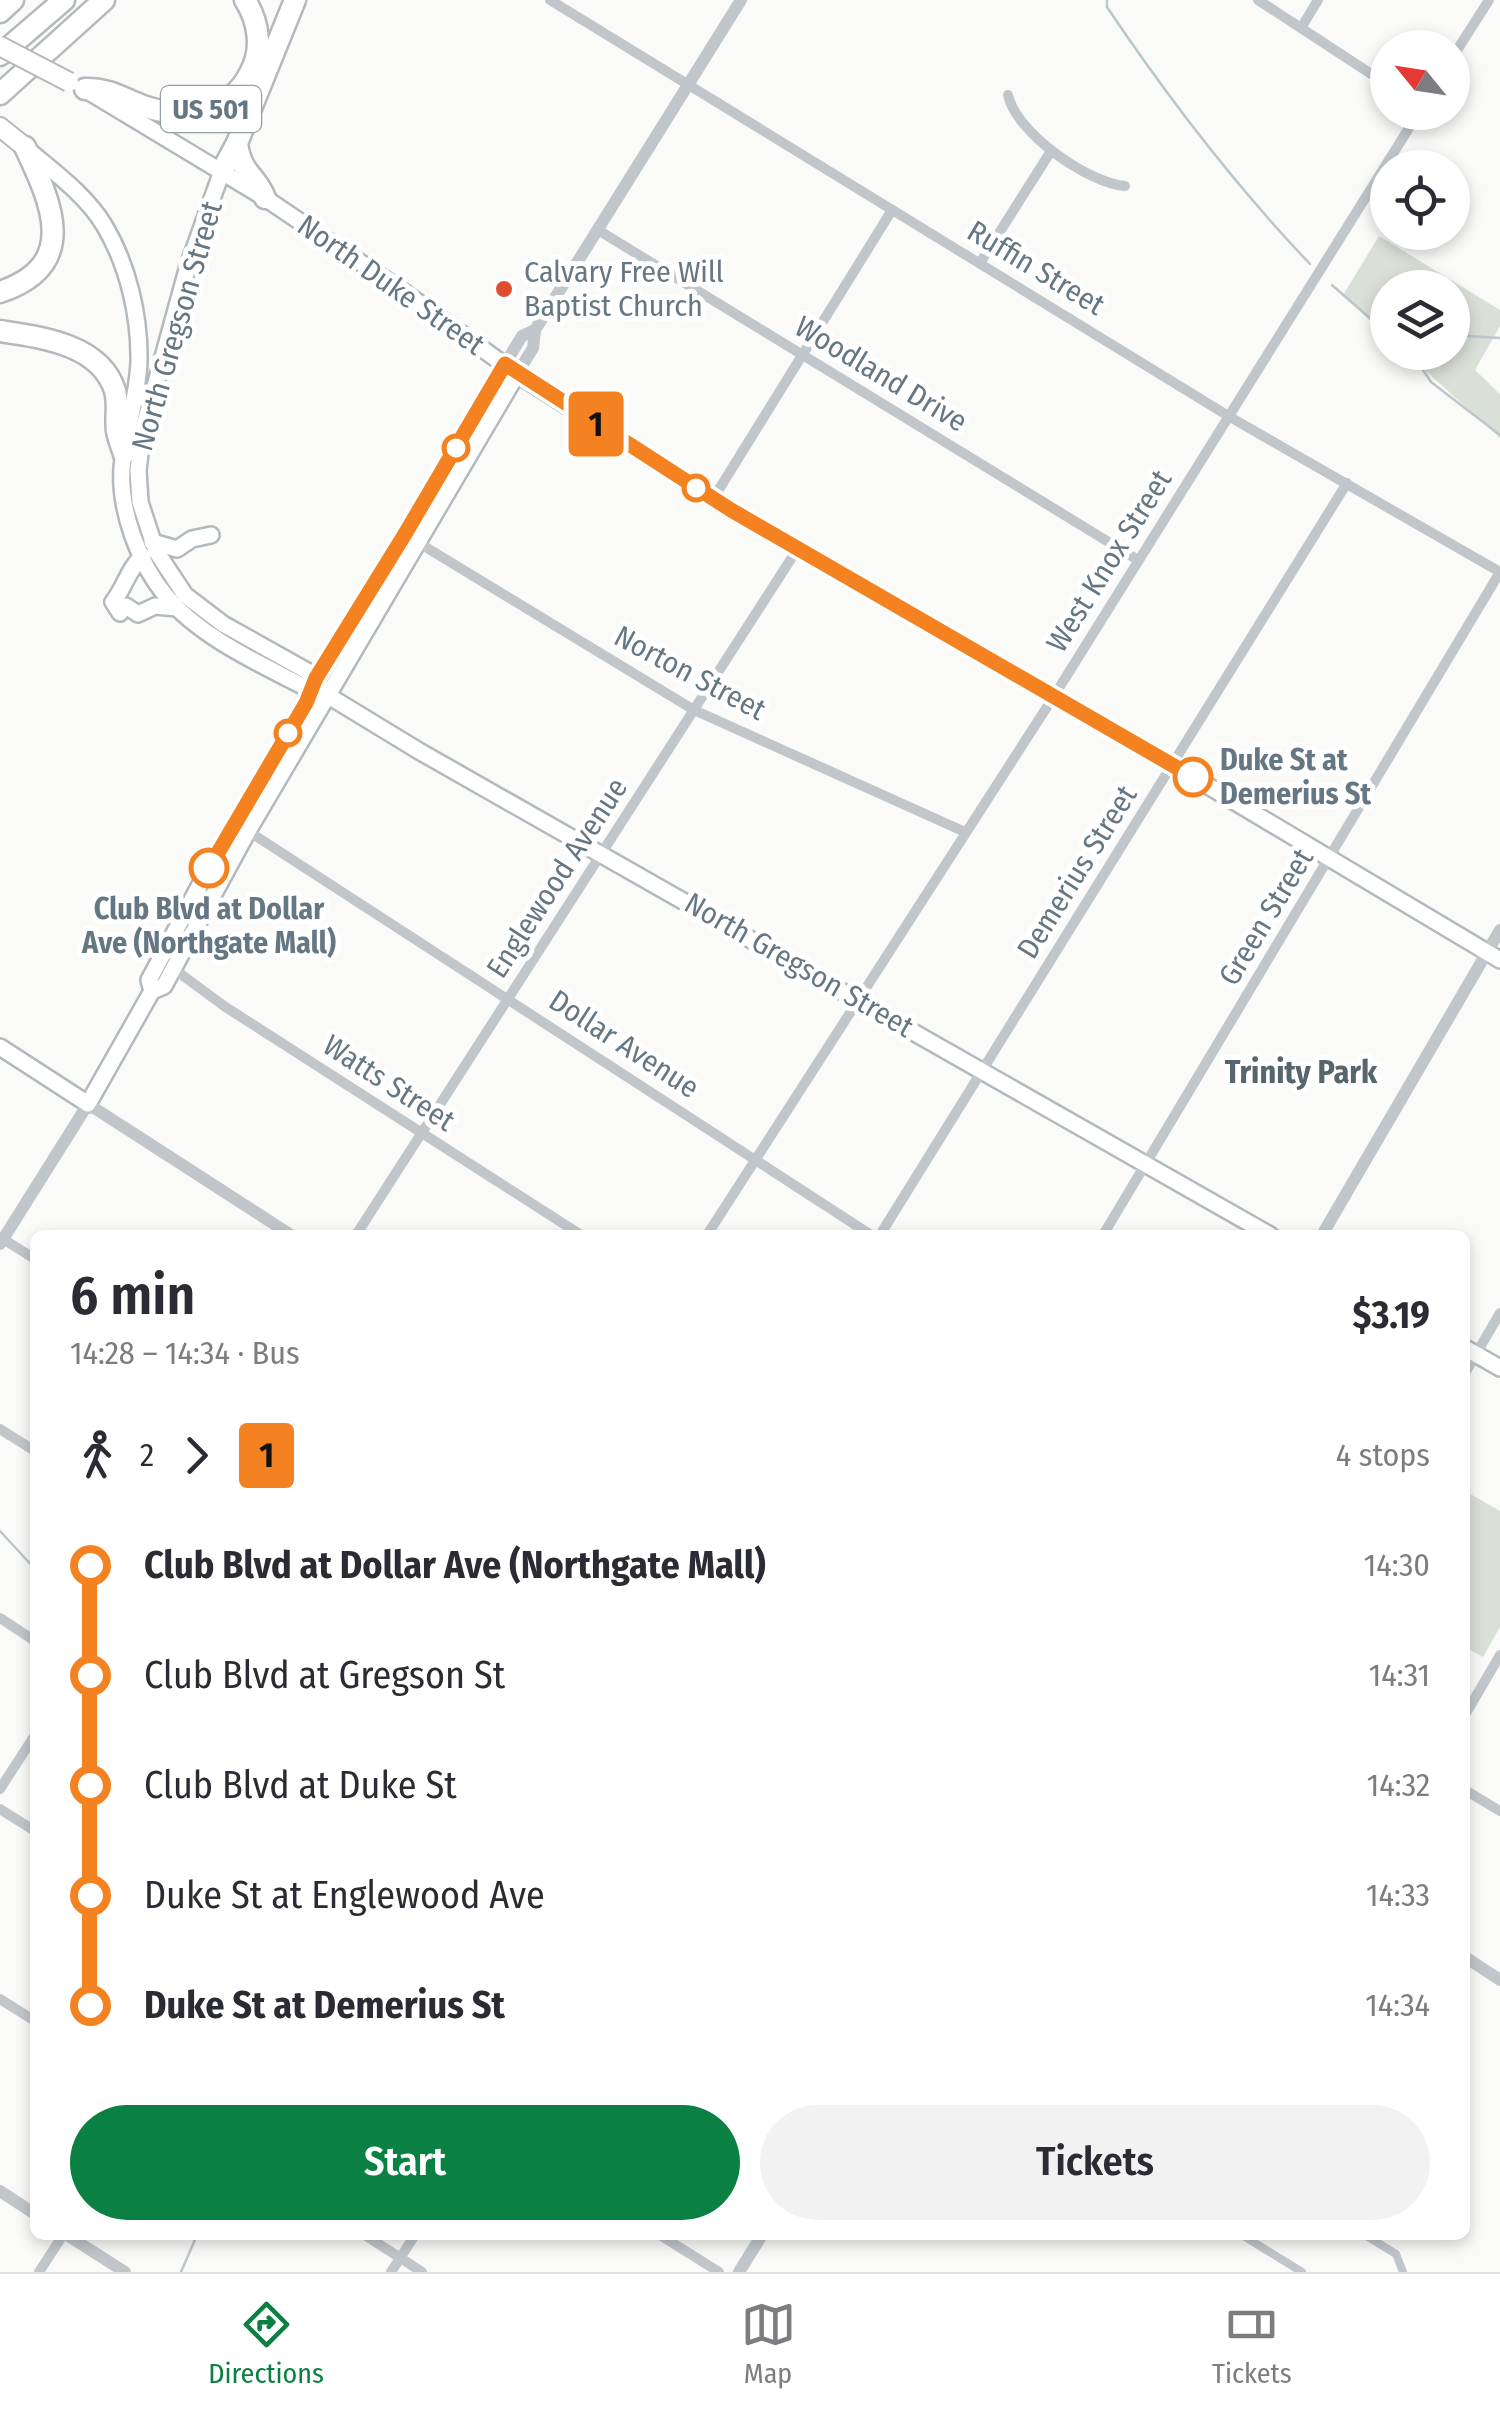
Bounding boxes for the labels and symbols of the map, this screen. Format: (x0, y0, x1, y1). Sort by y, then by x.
north arrow (1370, 30, 1470, 130)
road number: US 501 (161, 86, 261, 132)
street label: North Gregson Street (124, 197, 230, 455)
street label: North Duke Street (291, 207, 491, 363)
street label: Ruffin Street (961, 213, 1111, 323)
place label: Calvary Free Will Baptist Church (524, 254, 724, 324)
marker: Calvary Free Will Baptist Church (493, 278, 515, 300)
street label: Woodland Drive (788, 308, 974, 440)
line badge: 1 (564, 392, 628, 456)
unlabelled marker (443, 435, 469, 461)
street label: West Knox Street (1039, 463, 1179, 659)
unlabelled marker (683, 475, 709, 501)
street label: Norton Street (608, 618, 772, 728)
unlabelled marker (275, 720, 301, 746)
place label: Duke St at Demerius St (1220, 742, 1371, 812)
marker: Duke St at Demerius St (1174, 758, 1212, 796)
street label: Englewood Avenue (479, 771, 635, 985)
street label: Demerius Street (1009, 779, 1145, 965)
street label: Green Street (1211, 842, 1321, 992)
marker: Club Blvd at Dollar Ave (Northgate Mall) (190, 849, 228, 887)
street label: North Gregson Street (678, 885, 920, 1045)
place label: Club Blvd at Dollar Ave (Northgate Mall) (81, 891, 336, 961)
street label: Dollar Avenue (542, 982, 706, 1106)
street label: Watts Street (316, 1027, 462, 1139)
district label: Trinity Park (1225, 1053, 1378, 1091)

